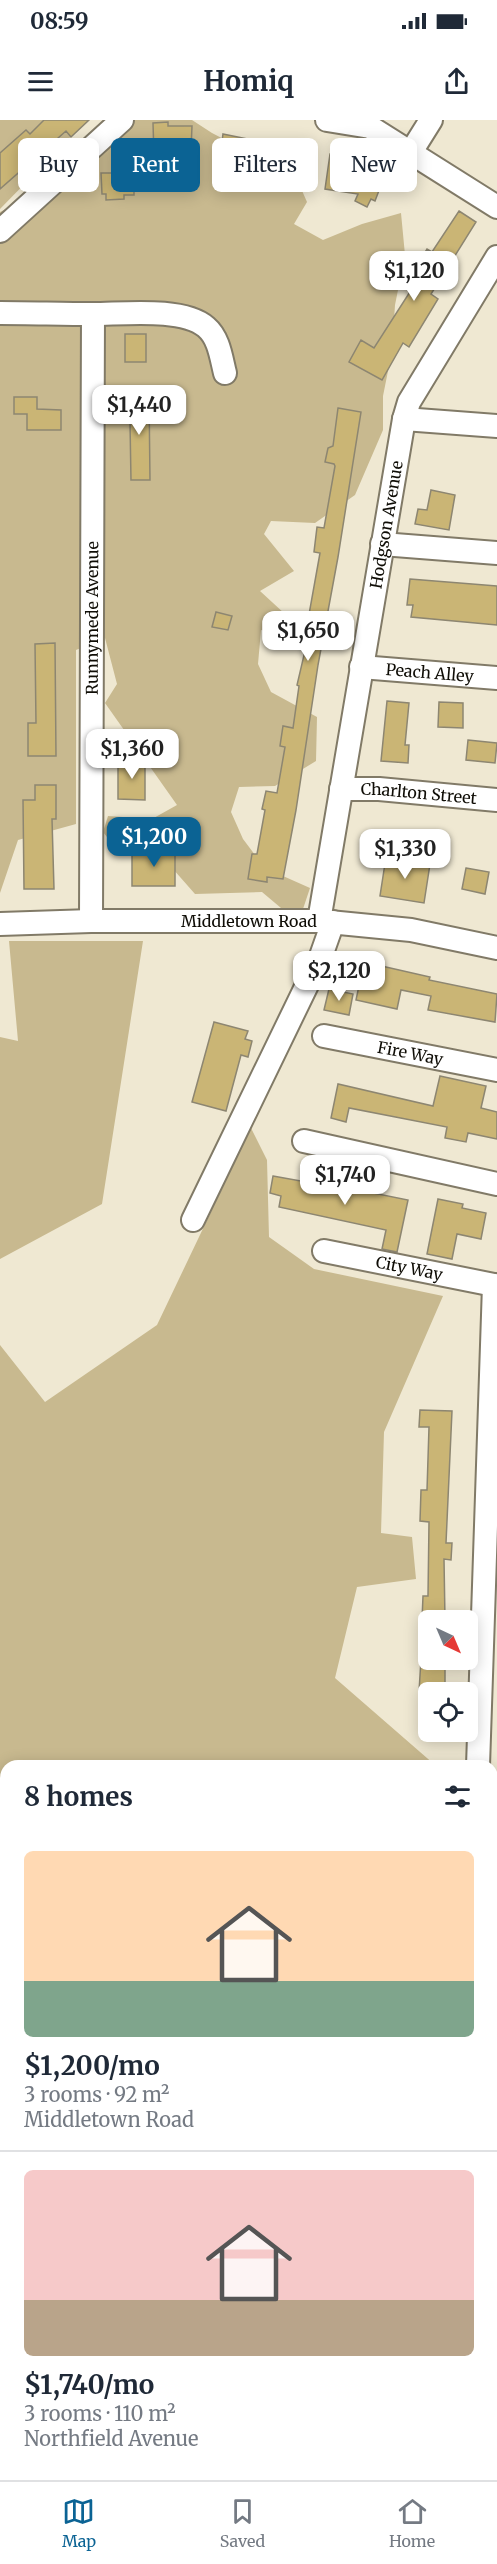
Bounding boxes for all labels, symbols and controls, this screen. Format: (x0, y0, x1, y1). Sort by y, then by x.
text: 08:59 (30, 7, 89, 35)
text: Homiq (203, 64, 294, 98)
icon: menu (24, 65, 57, 98)
icon: share (440, 65, 473, 98)
chip: Buy (18, 138, 99, 192)
chip: Rent (111, 138, 200, 192)
chip: Filters (212, 138, 318, 192)
chip: New (330, 138, 417, 192)
pin: $1,120 (365, 251, 463, 302)
text: $1,120 (383, 258, 445, 283)
pin: $1,440 (90, 385, 188, 436)
text: $1,440 (106, 392, 172, 417)
street label: Hodgson Avenue (365, 459, 407, 590)
street label: Runnymede Avenue (82, 541, 102, 695)
pin: $1,650 (259, 611, 357, 662)
text: $1,650 (276, 618, 340, 643)
street label: Peach Alley (385, 659, 475, 686)
pin: $1,360 (83, 729, 181, 780)
text: $1,360 (100, 736, 164, 761)
street label: Charlton Street (361, 779, 479, 808)
pin: $1,200 (105, 817, 203, 868)
text: $1,200 (121, 824, 187, 849)
pin: $1,330 (356, 829, 454, 880)
text: $1,330 (374, 836, 436, 861)
street label: Middletown Road (181, 911, 317, 931)
pin: $2,120 (290, 951, 388, 1002)
text: $2,120 (307, 958, 371, 983)
street label: Fire Way (376, 1037, 446, 1069)
pin: $1,740 (296, 1155, 394, 1206)
text: $1,740 (314, 1162, 376, 1187)
street label: City Way (374, 1252, 445, 1285)
north arrow (418, 1610, 478, 1670)
map controls (418, 1610, 478, 1742)
button: locate (418, 1682, 478, 1742)
text: 8 homes (24, 1780, 133, 1813)
icon: filters (441, 1780, 474, 1813)
icon: home (195, 1890, 303, 1998)
text: $1,200/mo (24, 2049, 160, 2082)
text: 3 rooms · 92 m² (24, 2082, 170, 2107)
text: Middletown Road (24, 2107, 194, 2132)
icon: home (195, 2209, 303, 2317)
text: $1,740/mo (24, 2368, 154, 2401)
text: 3 rooms · 110 m² (24, 2401, 176, 2426)
text: Northfield Avenue (24, 2426, 199, 2451)
tab: Map (62, 2495, 96, 2551)
tab: Saved (220, 2495, 265, 2551)
tab: Home (389, 2495, 435, 2551)

